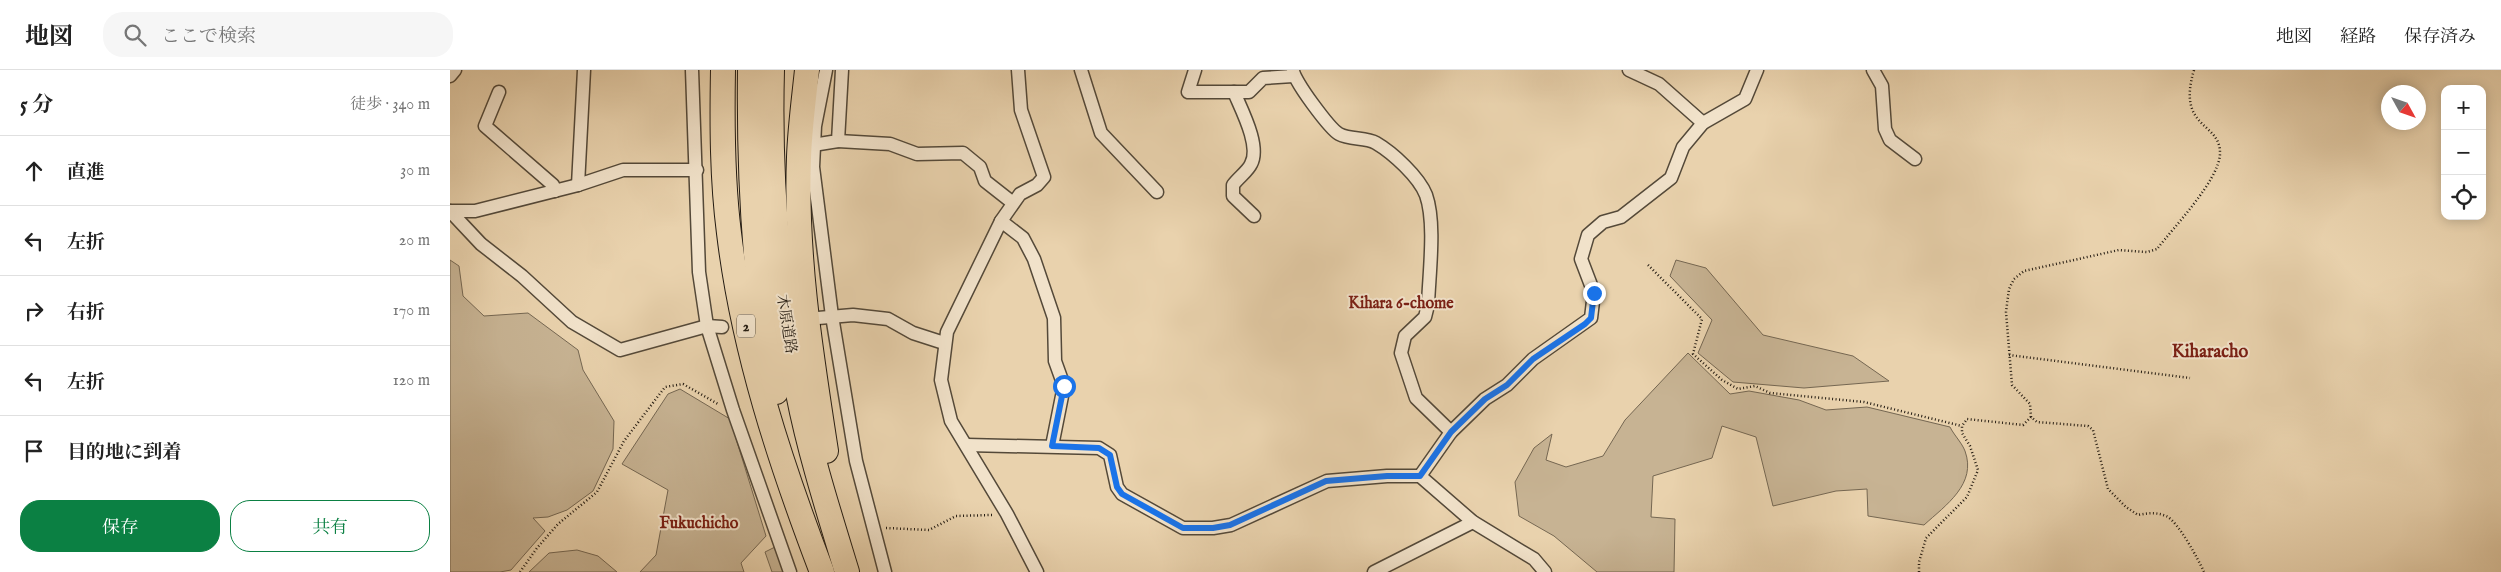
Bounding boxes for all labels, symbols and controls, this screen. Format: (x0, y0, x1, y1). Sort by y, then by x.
search box (103, 12, 453, 57)
icon: search (121, 21, 149, 49)
text: 地図 (25, 22, 73, 53)
text: ここで検索 (161, 25, 256, 49)
text: 地図 (2276, 26, 2312, 49)
text: 経路 (2340, 26, 2376, 49)
text: 保存済み (2404, 26, 2476, 49)
north arrow (2381, 85, 2426, 130)
map controls (2441, 85, 2486, 220)
button: + (2441, 85, 2486, 130)
text: 5 分 (20, 92, 53, 119)
text: 徒歩 · 340 m (350, 95, 430, 115)
button: − (2441, 130, 2486, 175)
icon: ahead (20, 157, 48, 185)
text: 直進 (67, 161, 105, 185)
text: 30 m (400, 161, 430, 181)
button: locate (2441, 175, 2486, 220)
icon: left (20, 227, 48, 255)
text: 左折 (67, 231, 105, 255)
text: 20 m (399, 231, 430, 251)
route end (1583, 282, 1606, 305)
street label: 木原道路 (772, 293, 801, 355)
district label: Kihara 6-chome (1348, 294, 1454, 314)
icon: right (20, 297, 48, 325)
text: 右折 (67, 301, 105, 325)
text: 170 m (393, 301, 430, 321)
road number: 2 (737, 315, 755, 338)
district label: Kiharacho (2172, 341, 2249, 364)
icon: left (20, 367, 48, 395)
text: 左折 (67, 371, 105, 395)
text: 120 m (393, 371, 430, 391)
route start (1053, 375, 1076, 398)
icon: arrive (20, 437, 48, 465)
text: 目的地に到着 (67, 441, 181, 465)
button: 保存 (20, 500, 220, 552)
button: 共有 (230, 500, 430, 552)
district label: Fukuchicho (660, 514, 739, 534)

